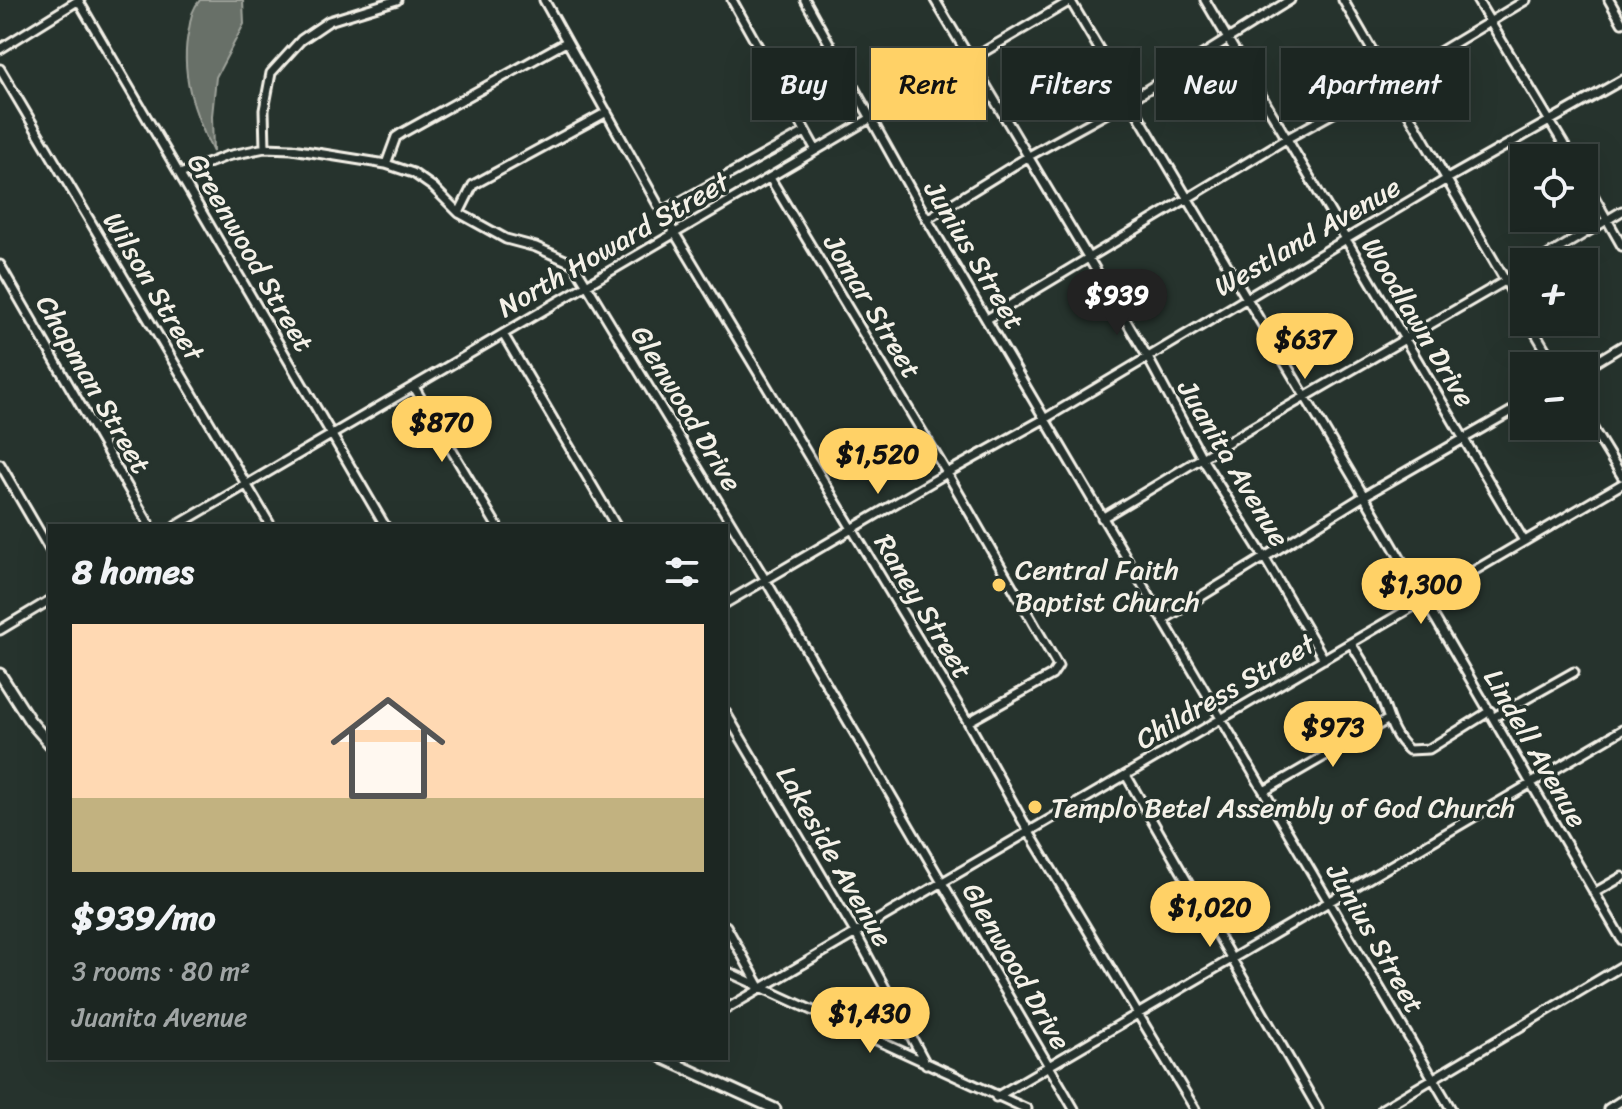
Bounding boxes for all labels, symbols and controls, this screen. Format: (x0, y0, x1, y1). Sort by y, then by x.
chip: Buy (752, 48, 855, 120)
chip: Rent (871, 48, 986, 120)
chip: Filters (1002, 48, 1140, 120)
chip: New (1156, 48, 1265, 120)
chip: Apartment (1281, 48, 1469, 120)
street label: Greenwood Street (173, 143, 328, 361)
map controls (1510, 144, 1598, 440)
button: locate (1510, 144, 1598, 232)
street label: North Howard Street (488, 157, 740, 331)
street label: Westland Avenue (1204, 163, 1410, 310)
street label: Junius Street (910, 170, 1039, 340)
street label: Wilson Street (89, 202, 219, 372)
street label: Jomar Street (809, 223, 935, 388)
street label: Woodlawn Drive (1348, 227, 1489, 417)
button: + (1510, 248, 1598, 336)
pin: $939 (1070, 269, 1164, 337)
text: $939 (1085, 272, 1149, 318)
street label: Chapman Street (22, 285, 165, 483)
pin: $637 (1258, 313, 1352, 381)
street label: Glenwood Drive (617, 315, 756, 501)
text: $637 (1274, 316, 1336, 362)
button: − (1510, 352, 1598, 440)
street label: Juanita Avenue (1163, 369, 1303, 557)
pin: $870 (395, 396, 489, 464)
text: $870 (410, 399, 474, 445)
pin: $1,520 (813, 428, 943, 496)
text: $1,520 (837, 431, 919, 477)
street label: Raney Street (861, 524, 987, 689)
text: 8 homes (72, 542, 194, 602)
place label: Central Faith Baptist Church (1015, 545, 1200, 626)
icon: filters (660, 550, 704, 594)
pin: $1,300 (1356, 558, 1486, 626)
text: $1,300 (1380, 561, 1462, 607)
marker: Central Faith Baptist Church (990, 576, 1008, 594)
street label: Childress Street (1126, 619, 1326, 763)
street label: Lindell Avenue (1470, 659, 1601, 837)
icon: home (316, 676, 460, 820)
pin: $973 (1286, 701, 1380, 769)
text: $973 (1302, 704, 1364, 750)
street label: Lakeside Avenue (762, 756, 907, 957)
place label: Templo Betel Assembly of God Church (1051, 783, 1515, 832)
marker: Templo Betel Assembly of God Church (1026, 798, 1044, 816)
street label: Junius Street (1312, 853, 1439, 1023)
street label: Glenwood Drive (948, 873, 1085, 1060)
pin: $1,020 (1145, 881, 1275, 949)
text: $1,020 (1168, 884, 1252, 930)
text: $939/mo (72, 888, 216, 948)
text: 3 rooms · 80 m² (72, 948, 250, 994)
pin: $1,430 (805, 987, 935, 1055)
text: $1,430 (829, 990, 911, 1036)
text: Juanita Avenue (72, 994, 247, 1040)

